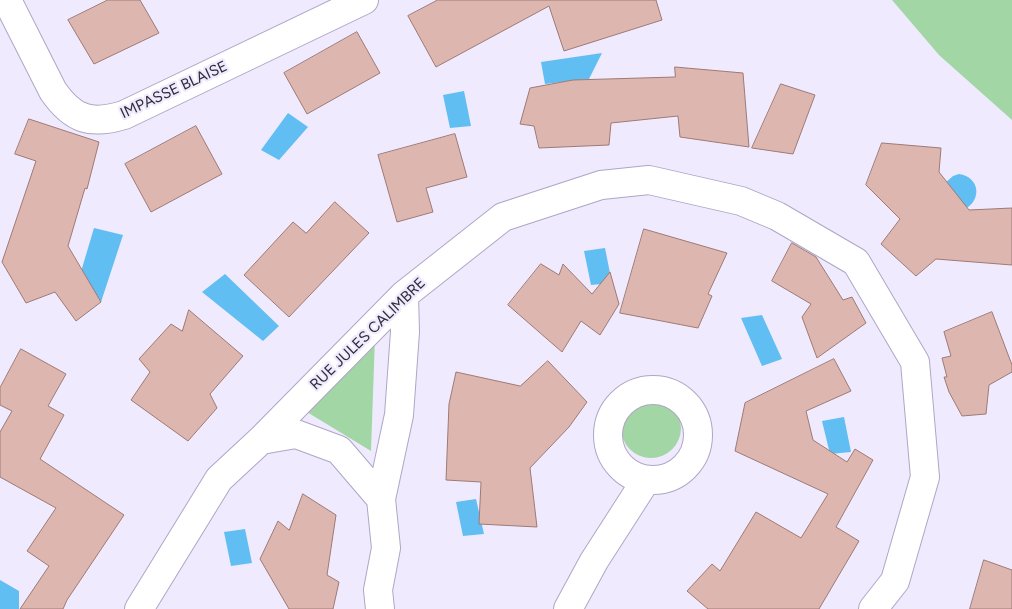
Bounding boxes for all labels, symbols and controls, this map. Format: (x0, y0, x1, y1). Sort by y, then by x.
street label: IMPASSE BLAISE (118, 57, 230, 123)
street label: RUE JULES CALIMBRE (307, 274, 429, 394)

